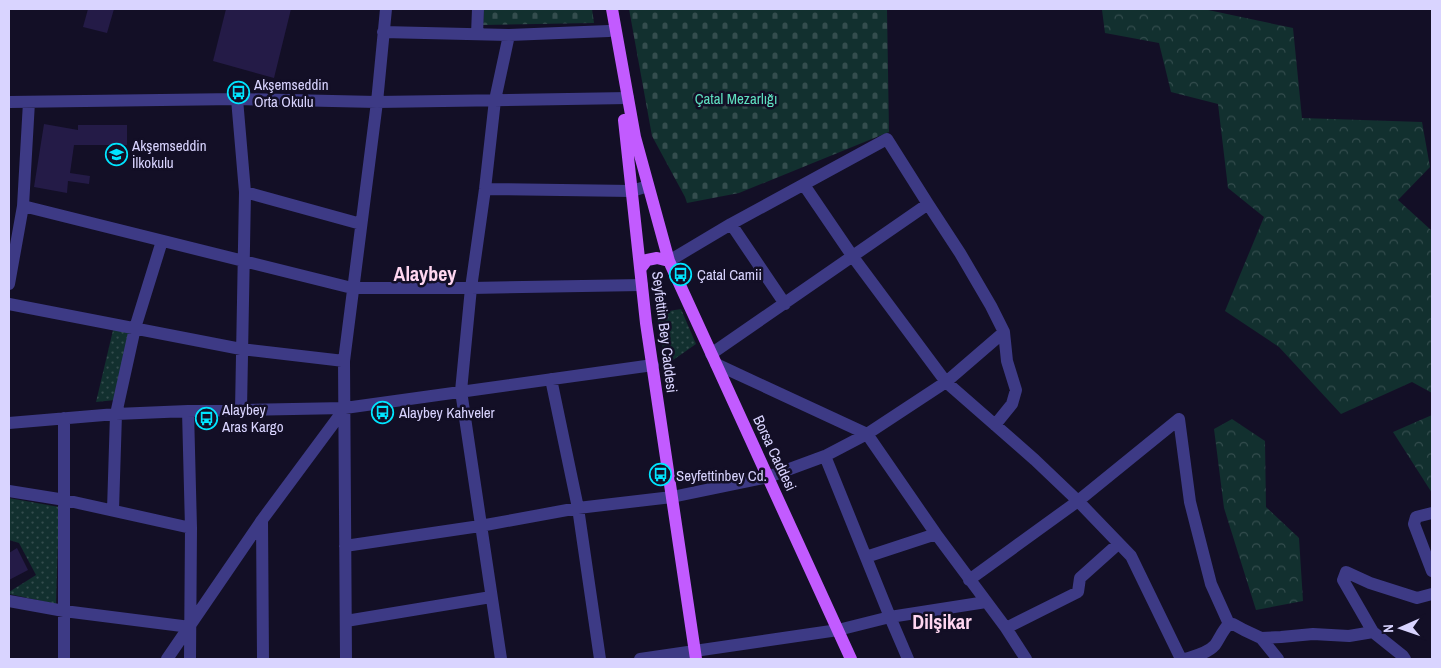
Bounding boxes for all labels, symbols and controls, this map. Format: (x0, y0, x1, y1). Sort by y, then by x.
place label: Akşemseddin Orta Okulu (253, 74, 329, 112)
bus stop icon: Akşemseddin Orta Okulu (226, 81, 250, 105)
park label: Çatal Mezarlığı (695, 88, 777, 109)
place label: Akşemseddin İlkokulu (131, 135, 207, 173)
school or university icon: Akşemseddin İlkokulu (104, 142, 128, 166)
district label: Alaybey (394, 260, 457, 287)
bus stop icon: Çatal Camii (669, 262, 693, 286)
place label: Çatal Camii (697, 264, 762, 285)
street label: Seyfettin Bey Caddesi (647, 270, 683, 394)
place label: Alaybey Aras Kargo (221, 399, 284, 437)
bus stop icon: Alaybey Kahveler (371, 400, 395, 424)
place label: Alaybey Kahveler (398, 402, 495, 423)
bus stop icon: Alaybey Aras Kargo (194, 406, 218, 430)
street label: Borsa Caddesi (748, 412, 802, 494)
bus stop icon: Seyfettinbey Cd. (648, 463, 672, 487)
place label: Seyfettinbey Cd. (676, 465, 767, 486)
north arrow (1376, 603, 1426, 653)
district label: Dilşikar (912, 608, 972, 635)
text: N (1379, 624, 1397, 633)

